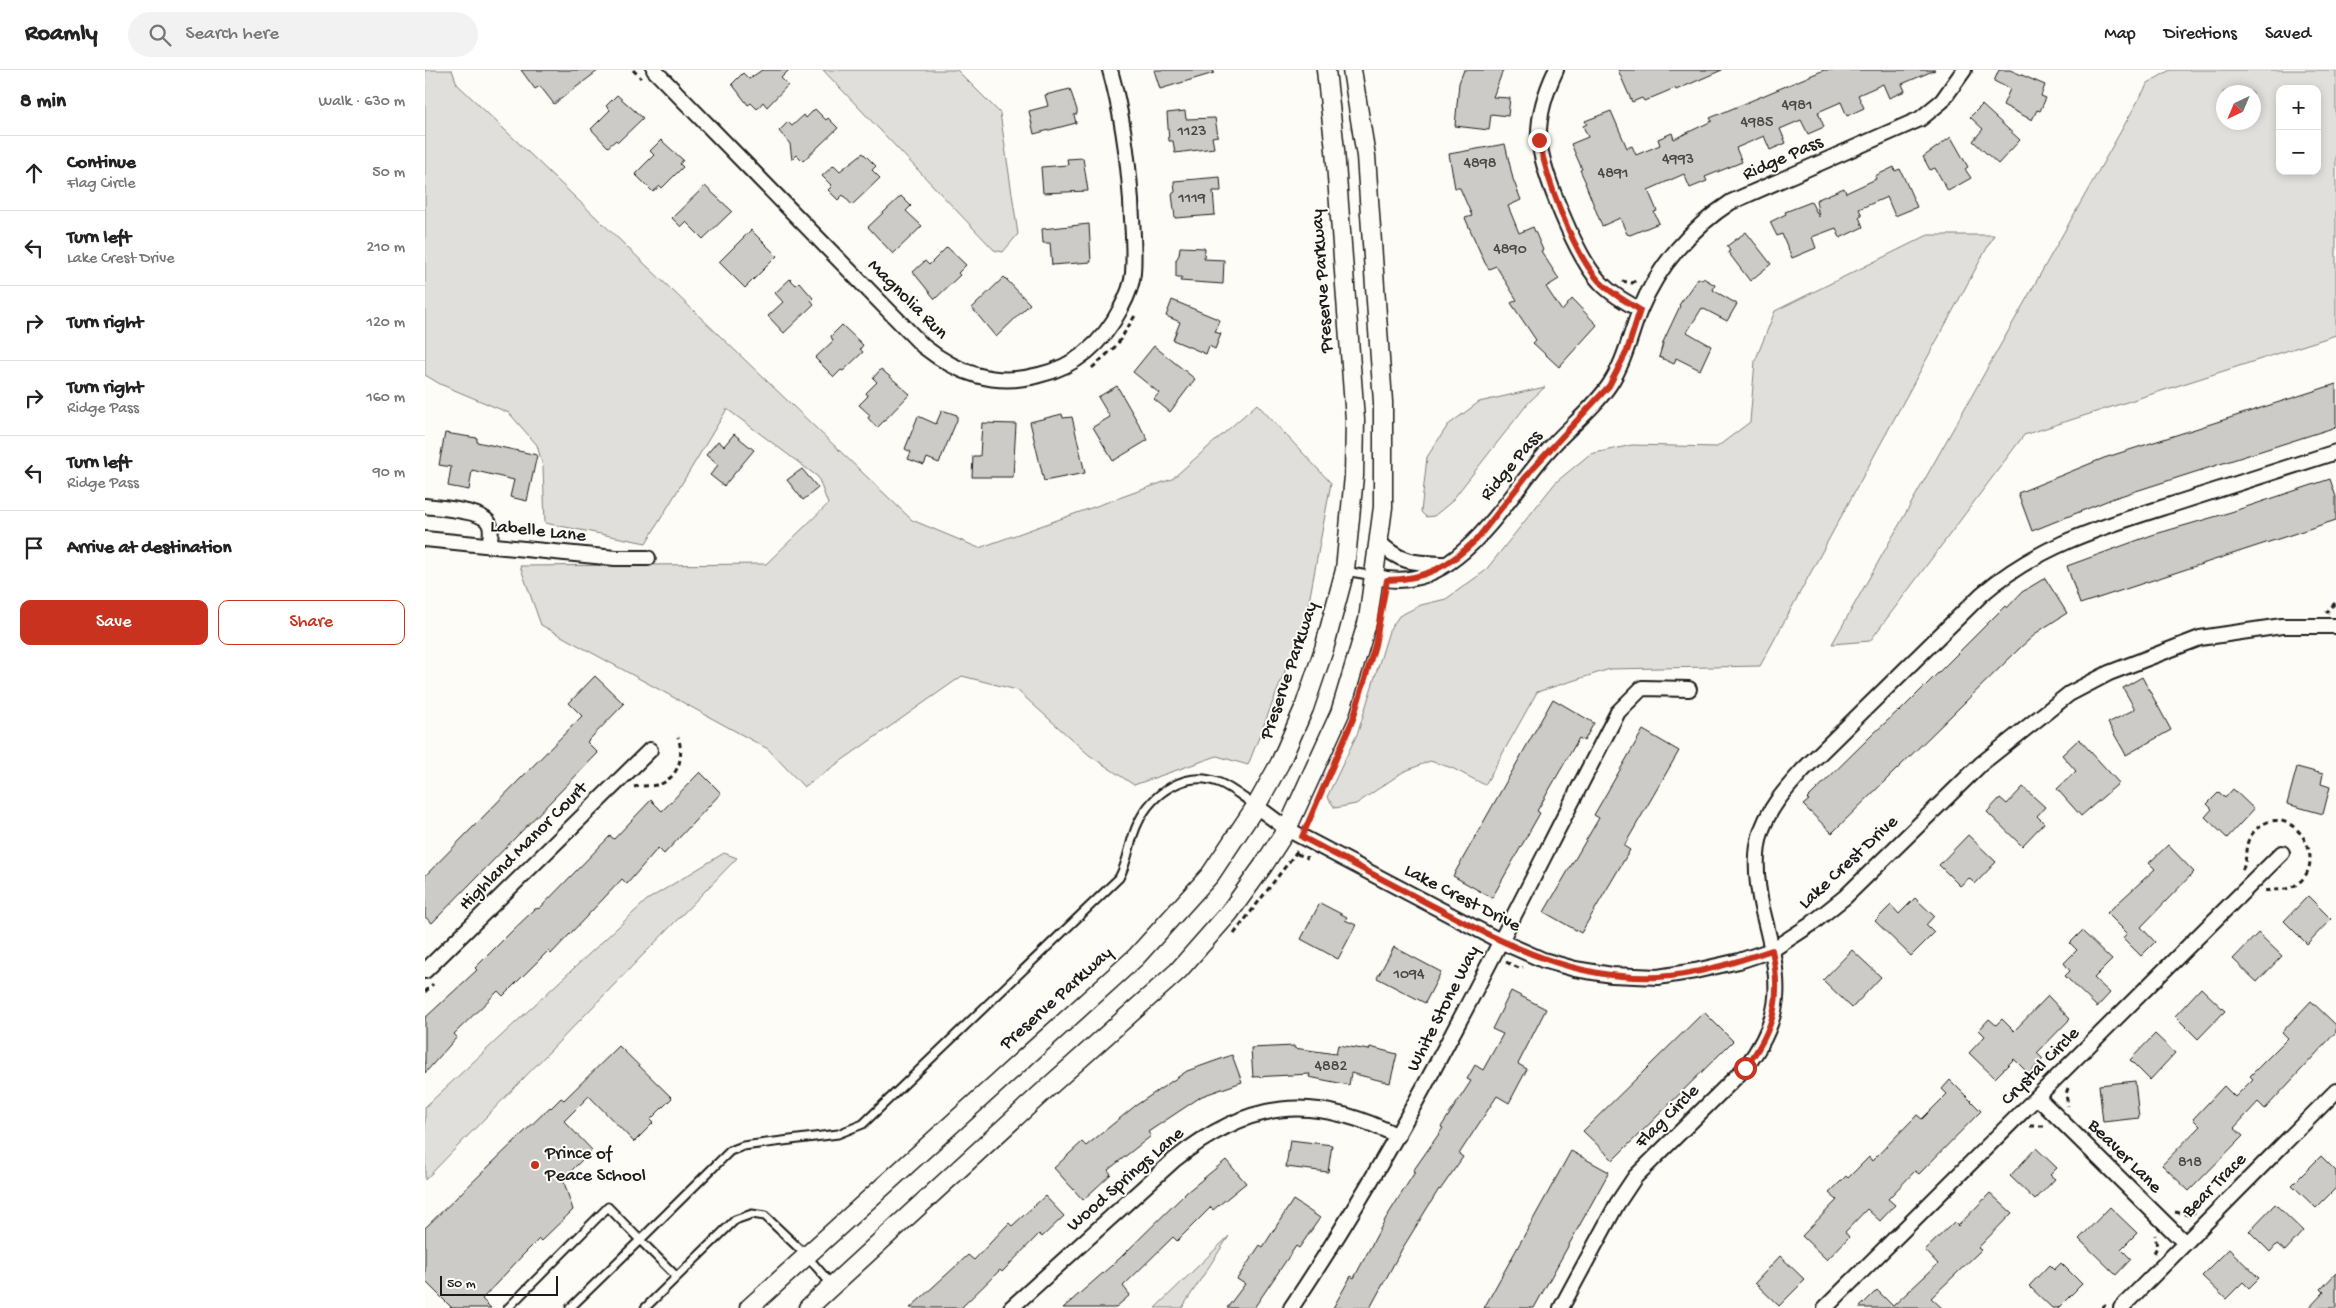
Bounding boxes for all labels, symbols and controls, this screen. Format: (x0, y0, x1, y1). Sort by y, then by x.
search box (128, 12, 478, 57)
text: Roamly (25, 20, 98, 49)
icon: search (146, 21, 174, 49)
text: Search here (186, 23, 279, 46)
text: Map (2104, 24, 2136, 45)
text: Directions (2164, 24, 2237, 45)
text: Saved (2265, 24, 2311, 45)
north arrow (2216, 85, 2261, 130)
map controls (2276, 85, 2321, 175)
button: + (2276, 85, 2321, 130)
text: 8 min (20, 90, 66, 115)
text: Walk · 630 m (319, 93, 405, 112)
house number: 4981 (1782, 97, 1812, 116)
house number: 4985 (1741, 114, 1773, 133)
house number: 1123 (1176, 123, 1207, 142)
route end (1528, 129, 1551, 152)
button: − (2276, 130, 2321, 175)
street label: Ridge Pass (1739, 131, 1828, 187)
house number: 4993 (1662, 151, 1694, 170)
text: Continue (67, 152, 136, 175)
house number: 4898 (1463, 155, 1497, 174)
icon: ahead (20, 159, 48, 187)
text: 50 m (372, 164, 405, 183)
house number: 4891 (1598, 165, 1628, 184)
text: Flag Circle (67, 175, 136, 194)
house number: 1119 (1177, 190, 1206, 209)
street label: Preserve Parkway (1306, 208, 1340, 355)
text: Turn left (67, 227, 131, 250)
icon: left (20, 234, 48, 262)
text: 210 m (366, 239, 405, 258)
house number: 4890 (1493, 241, 1527, 260)
text: Lake Crest Drive (67, 250, 175, 269)
street label: Magnolia Run (862, 255, 952, 345)
icon: right (20, 309, 48, 337)
text: Turn right (67, 312, 143, 335)
text: 120 m (366, 314, 405, 333)
text: Turn right (67, 377, 143, 400)
icon: right (20, 384, 48, 412)
text: 160 m (366, 389, 405, 408)
text: Ridge Pass (67, 400, 139, 419)
street label: Ridge Pass (1476, 425, 1549, 506)
text: Turn left (67, 452, 131, 475)
icon: left (20, 459, 48, 487)
text: 90 m (373, 464, 405, 483)
text: Ridge Pass (67, 475, 139, 494)
street label: Labelle Lane (489, 516, 587, 548)
icon: arrive (20, 534, 48, 562)
text: Arrive at destination (67, 537, 231, 560)
street label: Preserve Parkway (1255, 599, 1325, 744)
button: Save (20, 600, 208, 645)
button: Share (218, 600, 405, 645)
street label: Highland Manor Court (455, 776, 595, 916)
street label: Lake Crest Drive (1794, 811, 1904, 915)
street label: Lake Crest Drive (1400, 860, 1524, 938)
street label: Preserve Parkway (995, 942, 1119, 1056)
street label: White Stone Way (1402, 942, 1486, 1076)
house number: 1094 (1392, 966, 1425, 985)
street label: Crystal Circle (1997, 1023, 2085, 1111)
route start (1734, 1057, 1757, 1080)
house number: 4882 (1315, 1058, 1348, 1077)
street label: Flag Circle (1630, 1080, 1705, 1155)
street label: Beaver Lane (2081, 1114, 2166, 1199)
street label: Wood Springs Lane (1063, 1123, 1190, 1237)
place label: Prince of Peace School (544, 1143, 646, 1188)
street label: Bear Trace (2177, 1149, 2252, 1224)
house number: 818 (2178, 1154, 2202, 1173)
marker: Prince of Peace School (529, 1159, 541, 1171)
scale bar (440, 1273, 557, 1296)
text: 50 m (447, 1276, 476, 1293)

